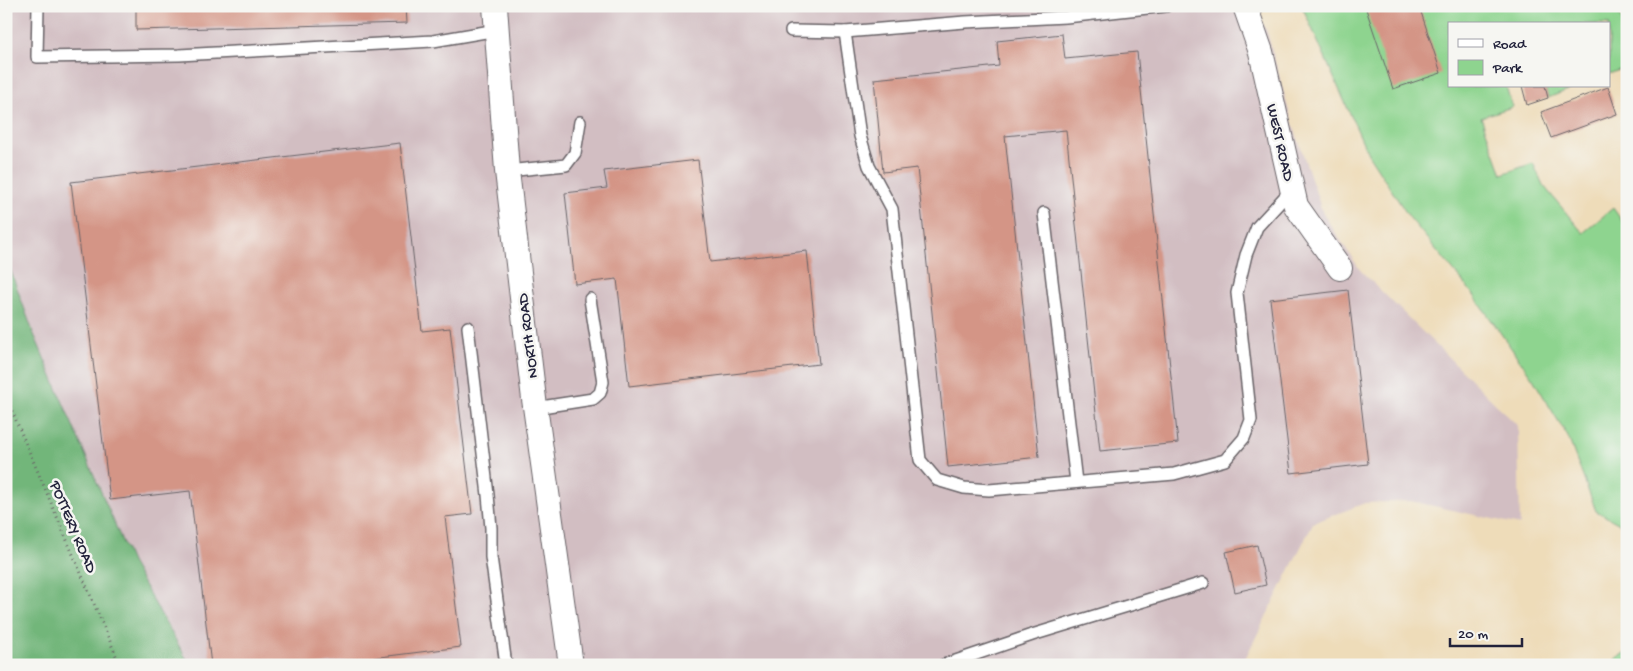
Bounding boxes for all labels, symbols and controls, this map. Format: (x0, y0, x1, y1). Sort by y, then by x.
legend (1448, 22, 1610, 88)
text: Road (1493, 36, 1527, 54)
text: Park (1492, 60, 1523, 78)
street label: WEST ROAD (1260, 102, 1297, 184)
street label: NORTH ROAD (515, 291, 544, 379)
street label: POTTERY ROAD (43, 478, 100, 577)
scale bar (1450, 616, 1523, 648)
text: 20 m (1458, 626, 1488, 644)

